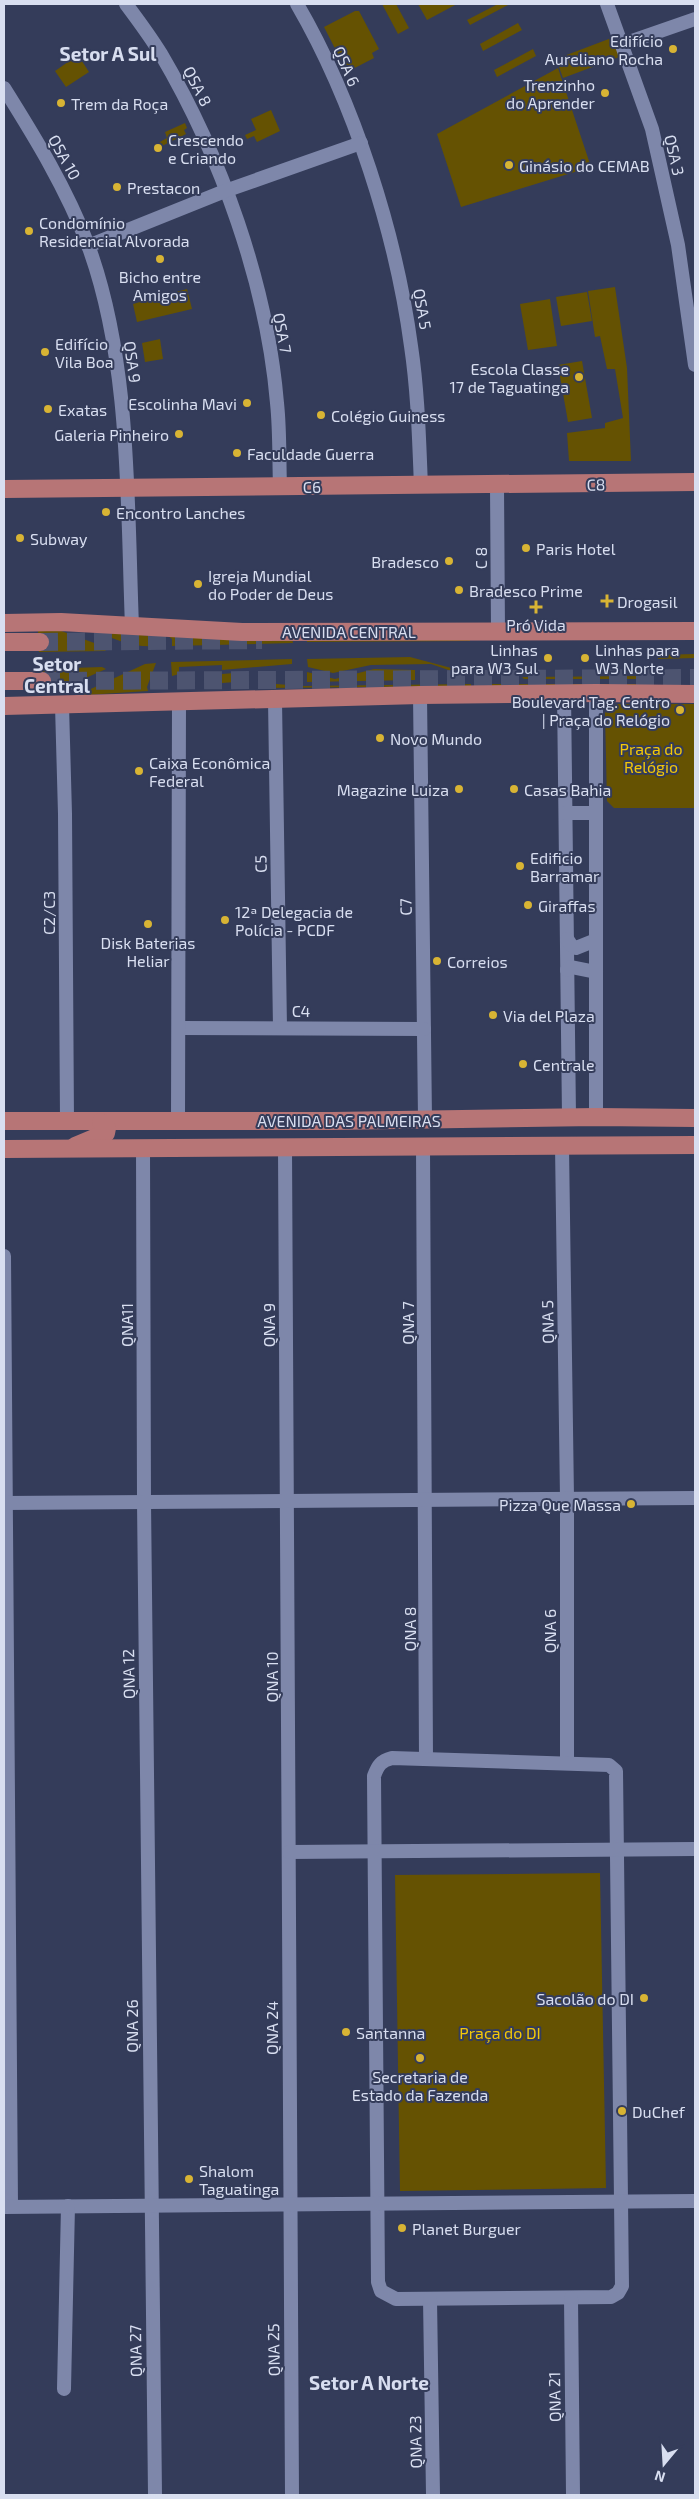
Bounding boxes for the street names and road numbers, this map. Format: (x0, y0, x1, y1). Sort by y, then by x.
street label: QSA 6 (329, 43, 364, 89)
street label: QSA 8 (179, 63, 216, 110)
street label: QSA 10 (44, 131, 85, 183)
street label: QSA 3 (660, 133, 689, 178)
street label: QSA 5 (409, 287, 436, 331)
street label: QSA 7 (269, 311, 296, 355)
street label: QSA 9 (120, 340, 145, 384)
street label: C8 (586, 474, 606, 494)
street label: C6 (303, 477, 321, 496)
street label: C 8 (471, 547, 490, 569)
street label: AVENIDA CENTRAL (282, 622, 416, 641)
street label: C5 (250, 855, 270, 873)
street label: C2/C3 (39, 891, 58, 935)
street label: C7 (395, 898, 415, 916)
street label: C4 (292, 1001, 310, 1020)
street label: AVENIDA DAS PALMEIRAS (257, 1111, 441, 1130)
street label: QNA 5 (537, 1300, 558, 1344)
street label: QNA 7 (398, 1301, 418, 1345)
street label: QNA11 (117, 1303, 137, 1347)
street label: QNA 9 (259, 1303, 279, 1347)
street label: QNA 8 (400, 1607, 420, 1651)
street label: QNA 6 (540, 1609, 560, 1653)
street label: QNA 12 (118, 1649, 139, 1699)
street label: QNA 10 (262, 1651, 282, 1703)
street label: QNA 26 (122, 1999, 142, 2053)
street label: QNA 24 (262, 2001, 282, 2055)
street label: QNA 25 (263, 2323, 284, 2377)
street label: QNA 27 (125, 2325, 146, 2377)
street label: QNA 21 (544, 2372, 565, 2422)
street label: QNA 23 (405, 2415, 426, 2469)

